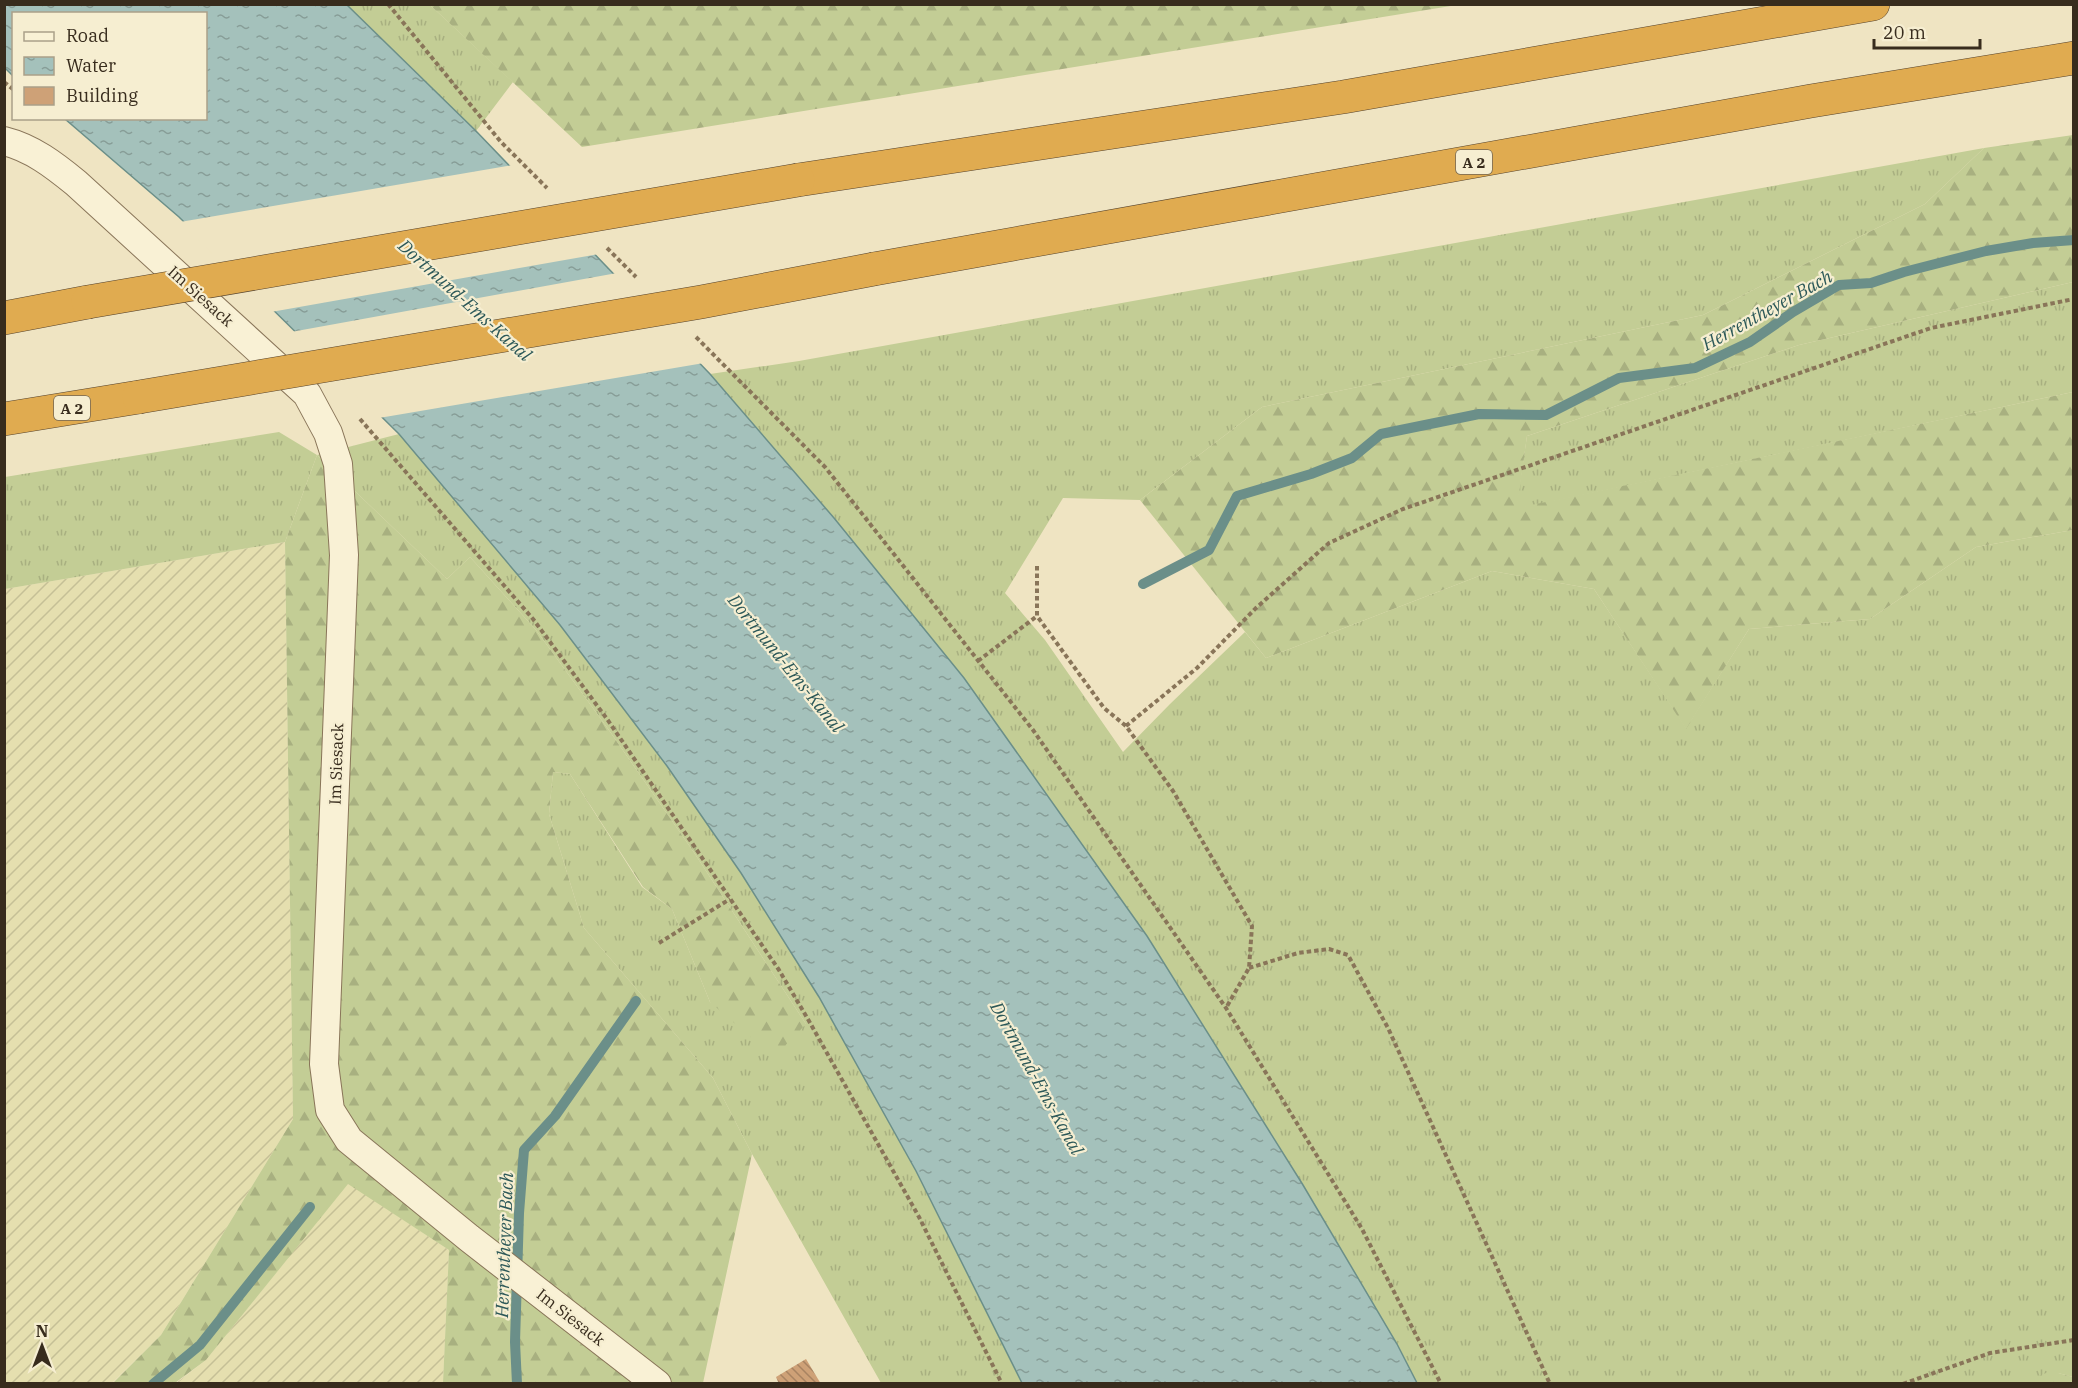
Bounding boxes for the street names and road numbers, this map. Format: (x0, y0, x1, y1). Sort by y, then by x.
road number: A 2 (1456, 150, 1492, 174)
street label: Im Siesack (164, 261, 239, 331)
road number: A 2 (54, 396, 90, 420)
street label: Im Siesack (325, 722, 347, 805)
street label: Im Siesack (533, 1284, 610, 1350)

